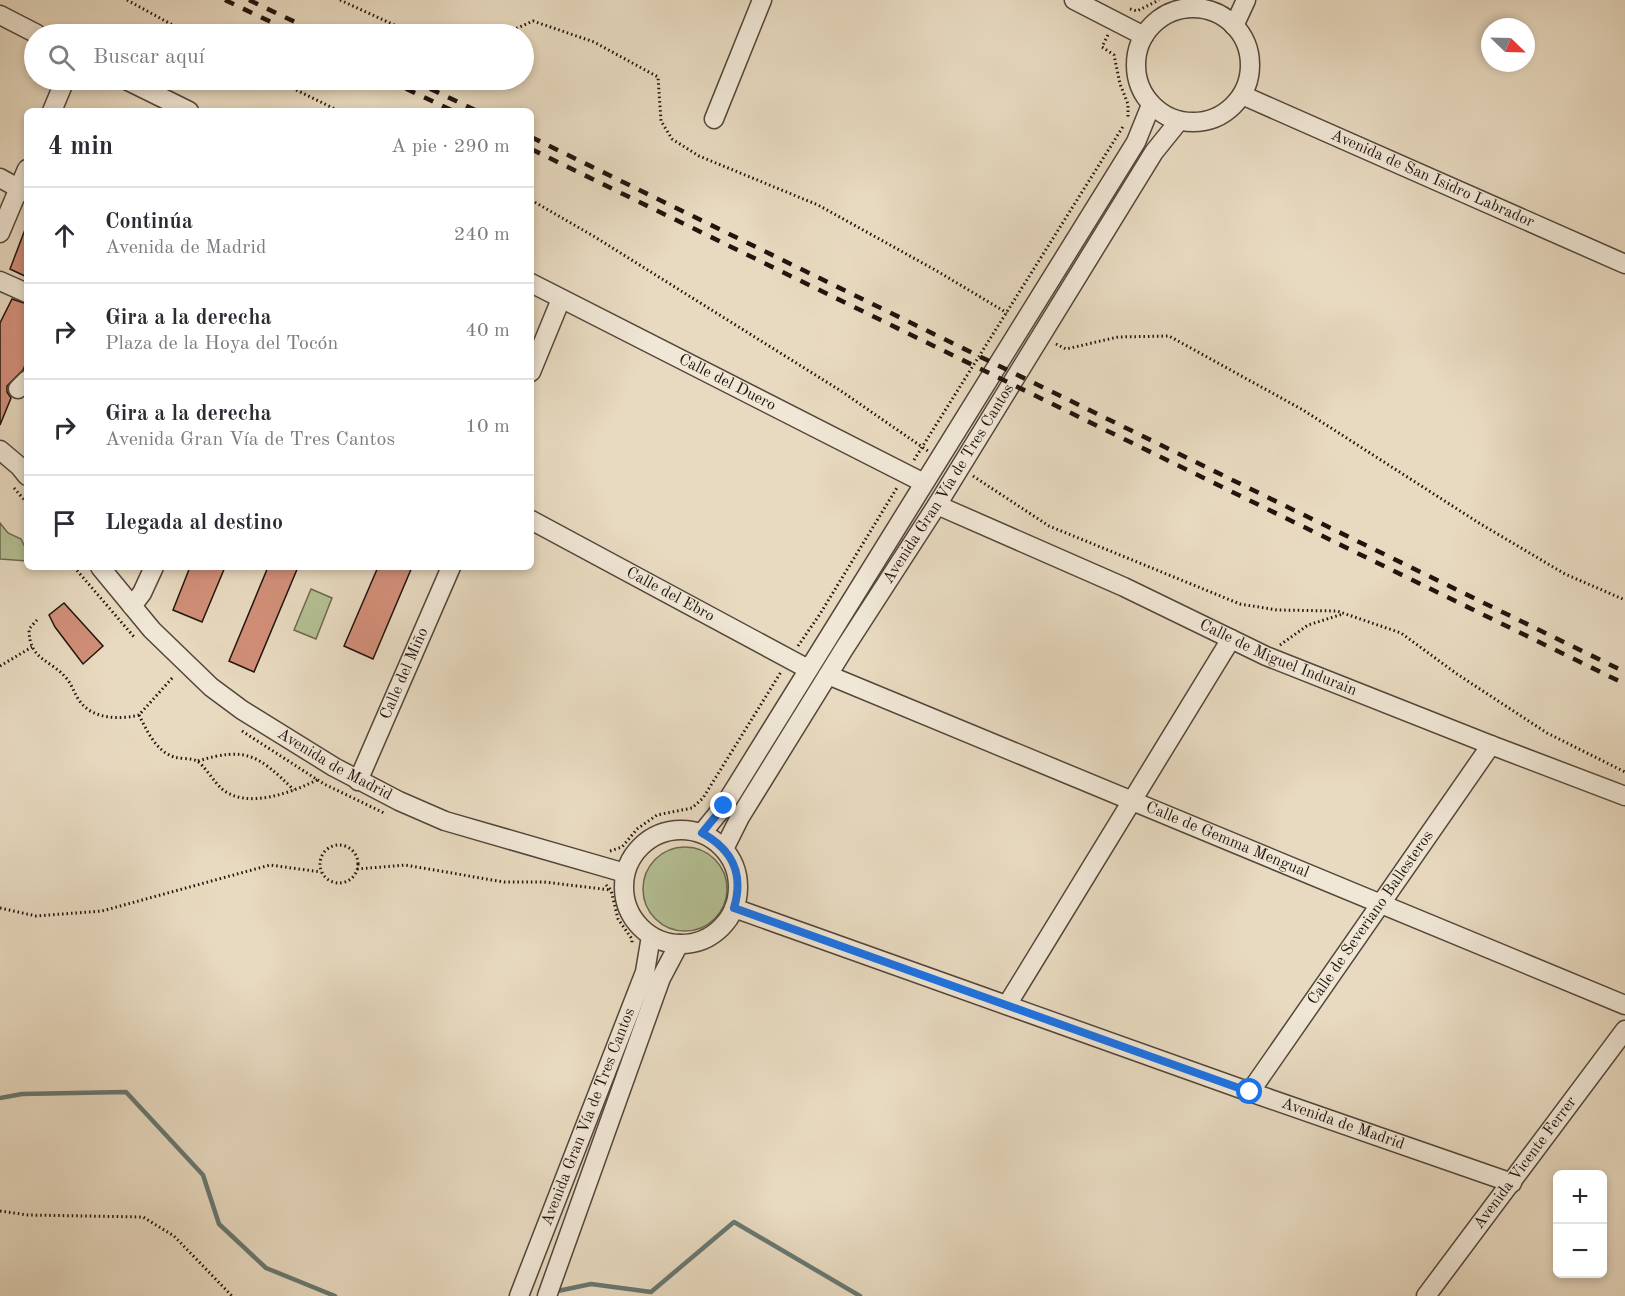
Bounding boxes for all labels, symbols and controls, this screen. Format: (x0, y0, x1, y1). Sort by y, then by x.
north arrow (1481, 18, 1535, 72)
search box (24, 24, 534, 90)
icon: search (45, 41, 78, 74)
text: Buscar aquí (93, 46, 205, 68)
street label: Avenida de San Isidro Labrador (1328, 127, 1537, 231)
text: 4 min (48, 134, 113, 160)
text: A pie · 290 m (391, 137, 510, 157)
text: Continúa (105, 211, 193, 233)
icon: ahead (48, 219, 81, 252)
text: 240 m (454, 225, 510, 245)
text: Avenida de Madrid (105, 238, 266, 258)
text: Gira a la derecha (105, 307, 272, 329)
icon: right (48, 315, 81, 348)
text: 40 m (465, 321, 510, 341)
text: Plaza de la Hoya del Tocón (105, 334, 338, 354)
street label: Calle del Duero (676, 351, 778, 414)
street label: Avenida Gran Vía de Tres Cantos (880, 381, 1017, 587)
text: Gira a la derecha (105, 403, 272, 425)
icon: right (48, 411, 81, 444)
text: 10 m (465, 417, 510, 437)
text: Avenida Gran Vía de Tres Cantos (105, 430, 395, 450)
icon: arrive (48, 507, 81, 540)
text: Llegada al destino (105, 512, 283, 534)
street label: Calle del Ebro (623, 565, 717, 625)
street label: Calle de Miguel Indurain (1197, 617, 1359, 699)
street label: Calle del Miño (378, 625, 432, 722)
street label: Avenida de Madrid (274, 726, 394, 804)
route end (710, 792, 736, 818)
street label: Calle de Gemma Mengual (1143, 799, 1311, 881)
street label: Calle de Severiano Ballesteros (1305, 828, 1437, 1008)
street label: Avenida Gran Vía de Tres Cantos (539, 1006, 638, 1228)
route start (1236, 1078, 1262, 1104)
street label: Avenida Vicente Ferrer (1471, 1094, 1580, 1232)
street label: Avenida de Madrid (1279, 1095, 1406, 1153)
map controls (1553, 1170, 1607, 1278)
button: + (1553, 1170, 1607, 1224)
button: − (1553, 1224, 1607, 1278)

